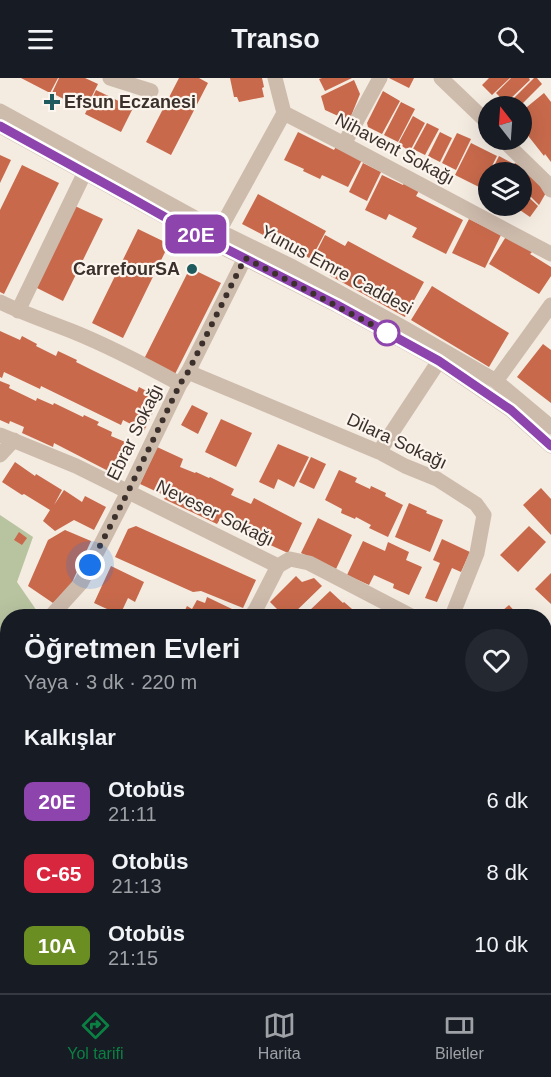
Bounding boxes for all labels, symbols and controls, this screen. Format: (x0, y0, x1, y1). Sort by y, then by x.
icon: menu (24, 23, 57, 56)
icon: search (494, 23, 527, 56)
text: Transo (231, 24, 320, 54)
place label: Efsun Eczanesi (64, 92, 196, 112)
marker: Efsun Eczanesi (45, 95, 59, 109)
north arrow (478, 96, 532, 150)
map controls (478, 96, 532, 216)
street label: Nihavent Sokağı (332, 109, 458, 189)
button: layers (478, 162, 532, 216)
line badge: 20E (162, 214, 230, 254)
street label: Yunus Emre Caddesi (258, 221, 416, 319)
text: 20E (177, 223, 215, 246)
place label: CarrefourSA (73, 259, 180, 279)
marker: CarrefourSA (185, 262, 199, 276)
unlabelled marker (374, 320, 400, 346)
street label: Ebrar Sokağı (103, 380, 167, 484)
street label: Dilara Sokağı (344, 409, 450, 473)
street label: Neveser Sokağı (153, 476, 277, 550)
your location (75, 550, 105, 580)
button: heart (465, 629, 528, 692)
text: Öğretmen Evleri (24, 633, 240, 664)
text: Yaya · 3 dk · 220 m (24, 671, 197, 693)
text: Kalkışlar (24, 725, 116, 750)
text: Otobüs (108, 777, 185, 802)
text: 6 dk (486, 788, 528, 813)
text: 20E (38, 790, 76, 813)
text: 21:11 (108, 803, 157, 825)
text: Otobüs (112, 849, 189, 874)
text: 8 dk (486, 860, 528, 885)
text: C-65 (36, 862, 82, 885)
text: 21:13 (112, 875, 162, 897)
text: Otobüs (108, 921, 185, 946)
text: 10 dk (474, 932, 528, 957)
text: 10A (38, 934, 76, 957)
text: 21:15 (108, 947, 158, 969)
tab: Yol tarifi (67, 1009, 124, 1063)
tab: Harita (258, 1009, 301, 1063)
tab: Biletler (435, 1009, 484, 1063)

